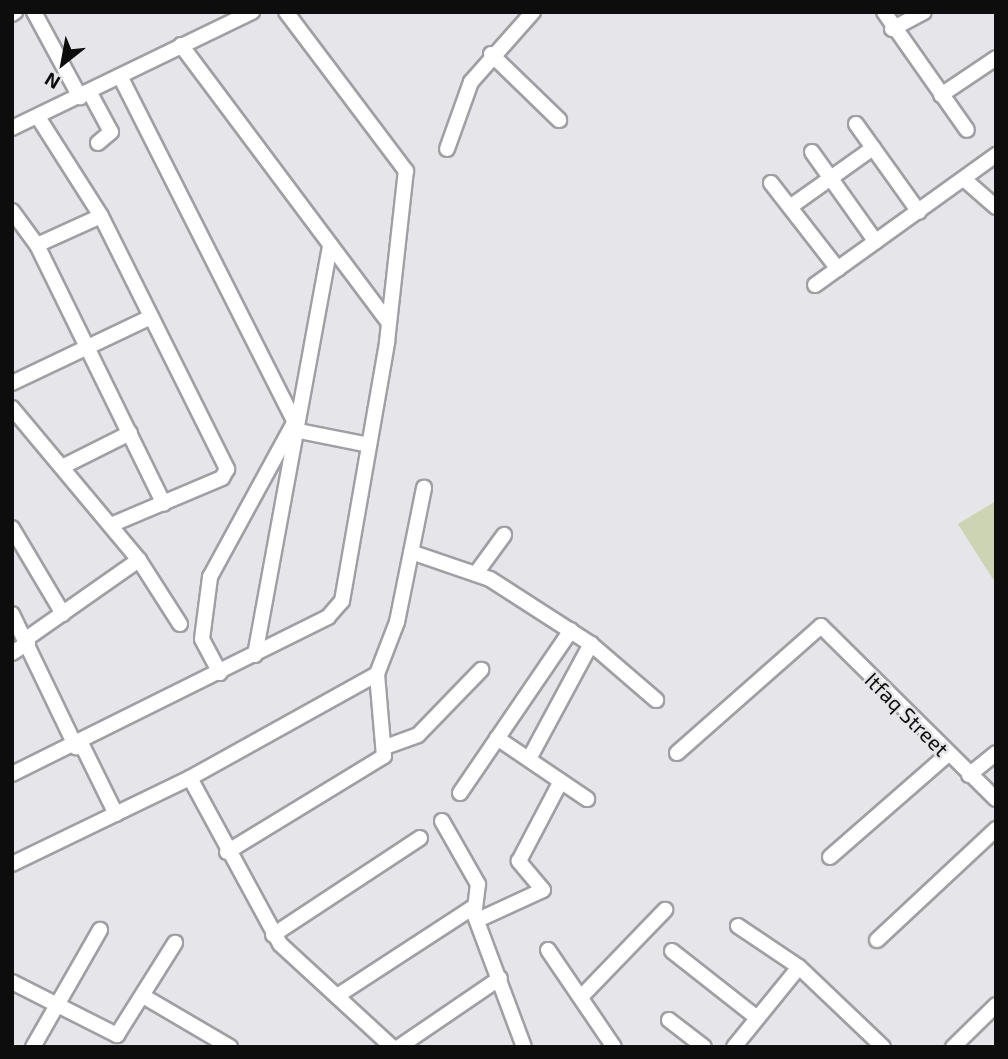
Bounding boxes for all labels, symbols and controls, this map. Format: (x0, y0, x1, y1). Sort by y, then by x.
north arrow (28, 28, 98, 98)
text: N (40, 68, 64, 95)
street label: Itfaq Street (860, 667, 954, 761)

